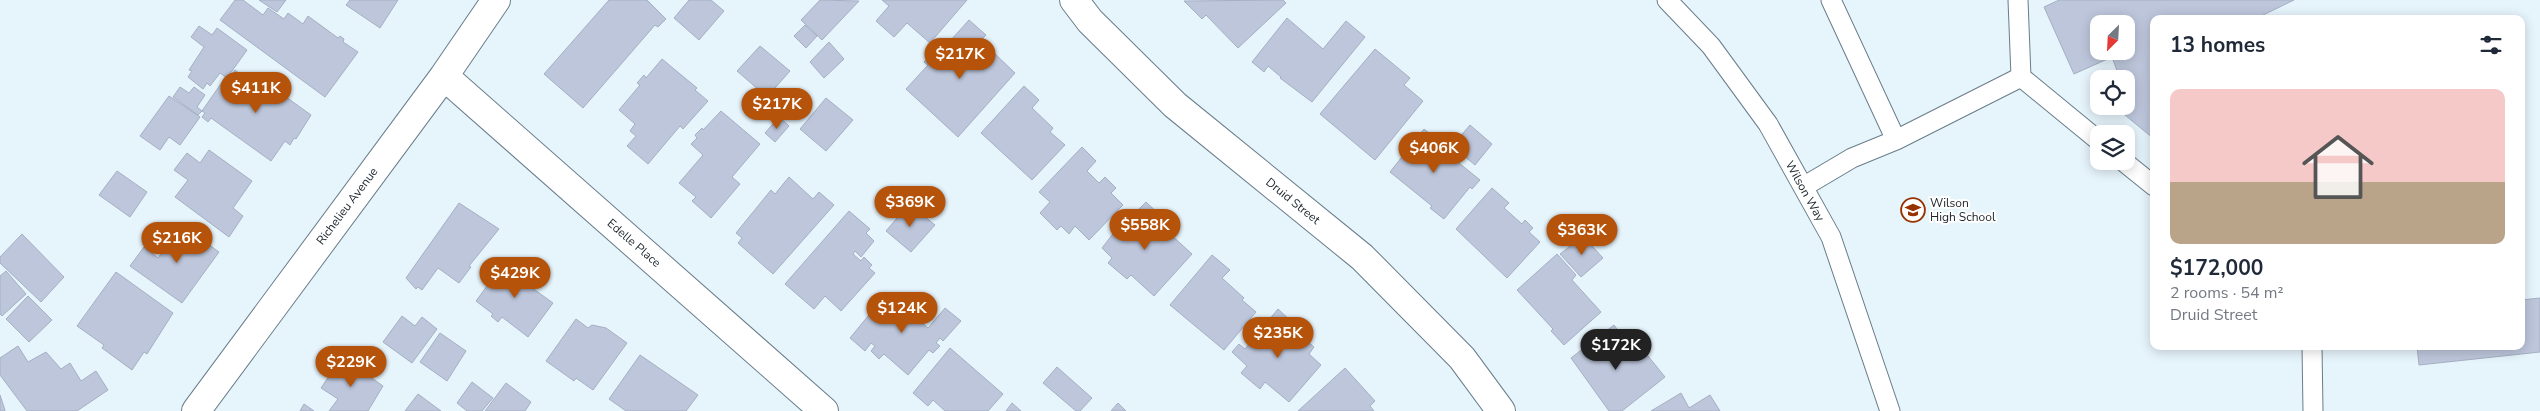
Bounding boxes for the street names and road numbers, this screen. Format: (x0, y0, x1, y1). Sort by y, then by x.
street label: Wilson Way (1782, 158, 1829, 225)
street label: Richelieu Avenue (313, 164, 381, 248)
street label: Druid Street (1262, 174, 1324, 228)
street label: Edelle Place (604, 215, 664, 271)

